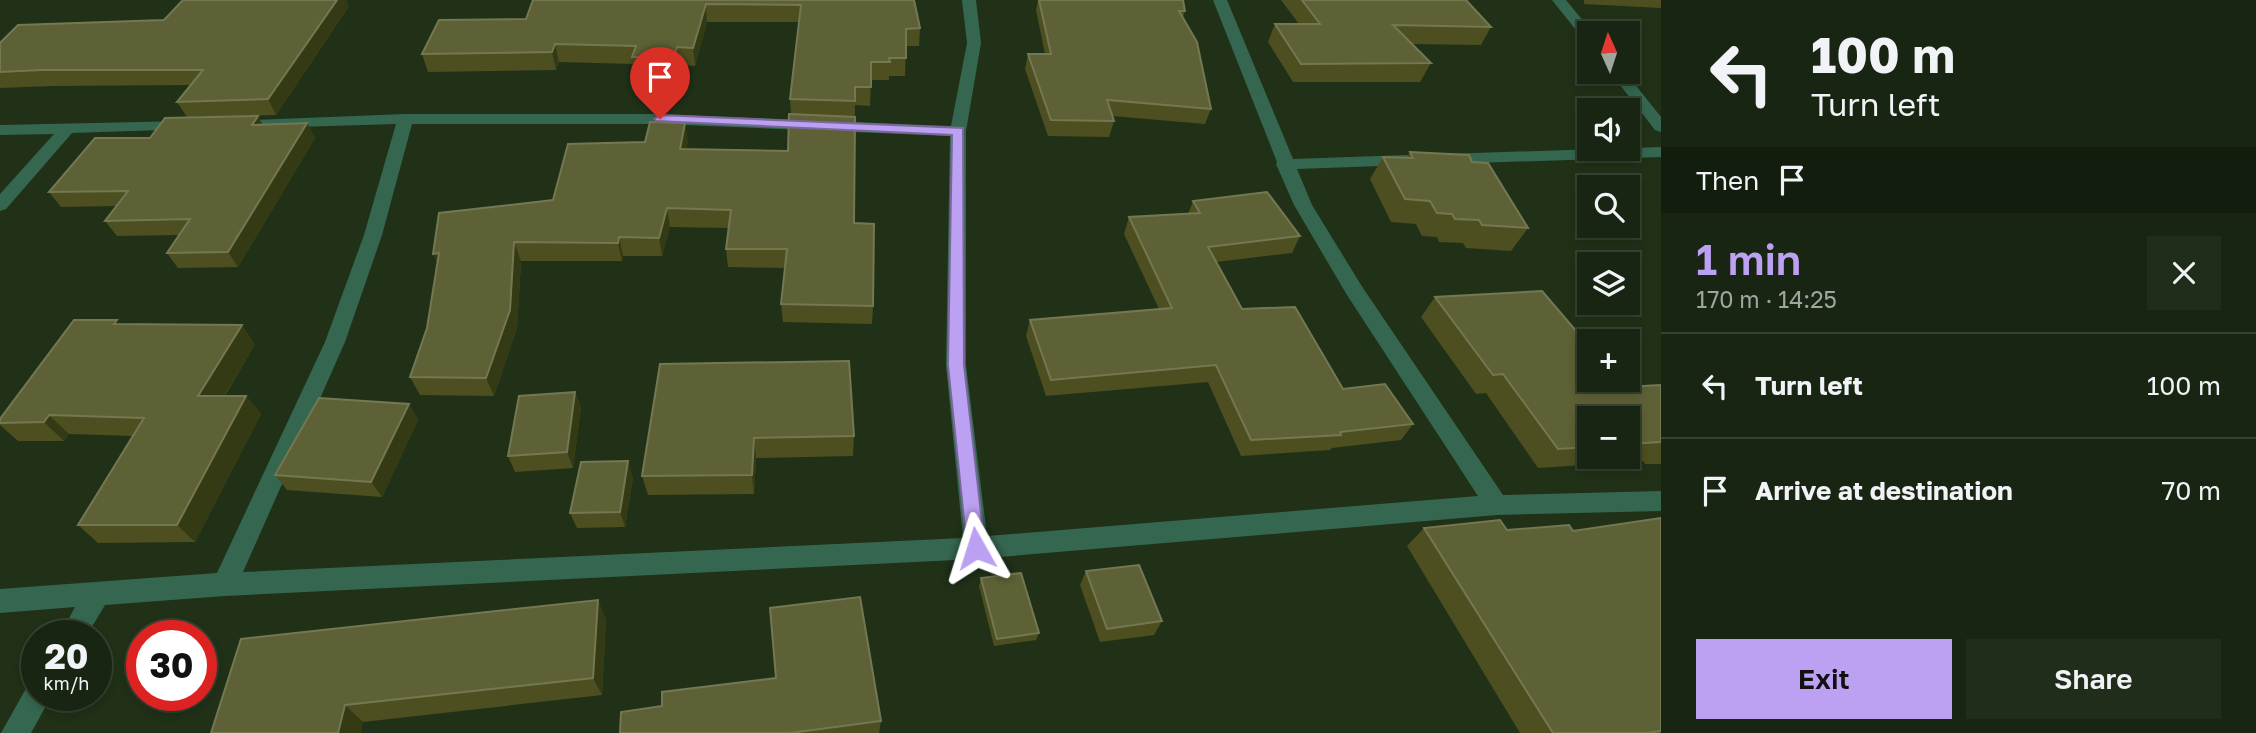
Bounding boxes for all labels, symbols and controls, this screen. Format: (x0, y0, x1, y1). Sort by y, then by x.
north arrow (1577, 21, 1640, 84)
map controls (1577, 21, 1640, 469)
text: 100 m (1811, 25, 1955, 84)
icon: left (1696, 28, 1787, 119)
pin (630, 47, 690, 119)
icon: arrive (641, 58, 679, 96)
text: Turn left (1811, 85, 1940, 123)
button: sound (1577, 98, 1640, 161)
icon: arrive (1773, 161, 1811, 199)
text: Then (1696, 165, 1759, 196)
button: search (1577, 175, 1640, 238)
text: 1 min (1696, 234, 1801, 284)
button: close (2147, 236, 2221, 310)
button: layers (1577, 252, 1640, 315)
text: 170 m · 14:25 (1696, 285, 1837, 313)
button: + (1577, 329, 1640, 392)
icon: left (1696, 367, 1734, 405)
text: Turn left (1755, 370, 1863, 401)
text: 100 m (2147, 370, 2221, 401)
button: − (1577, 406, 1640, 469)
icon: arrive (1696, 472, 1734, 510)
text: Arrive at destination (1755, 475, 2013, 506)
text: 70 m (2162, 475, 2221, 506)
position arrow (939, 511, 1013, 585)
speed limit sign: 30 (126, 620, 217, 711)
text: 20 (44, 635, 89, 677)
button: Exit (1696, 639, 1952, 719)
button: Share (1966, 639, 2221, 719)
text: km/h (44, 672, 89, 694)

